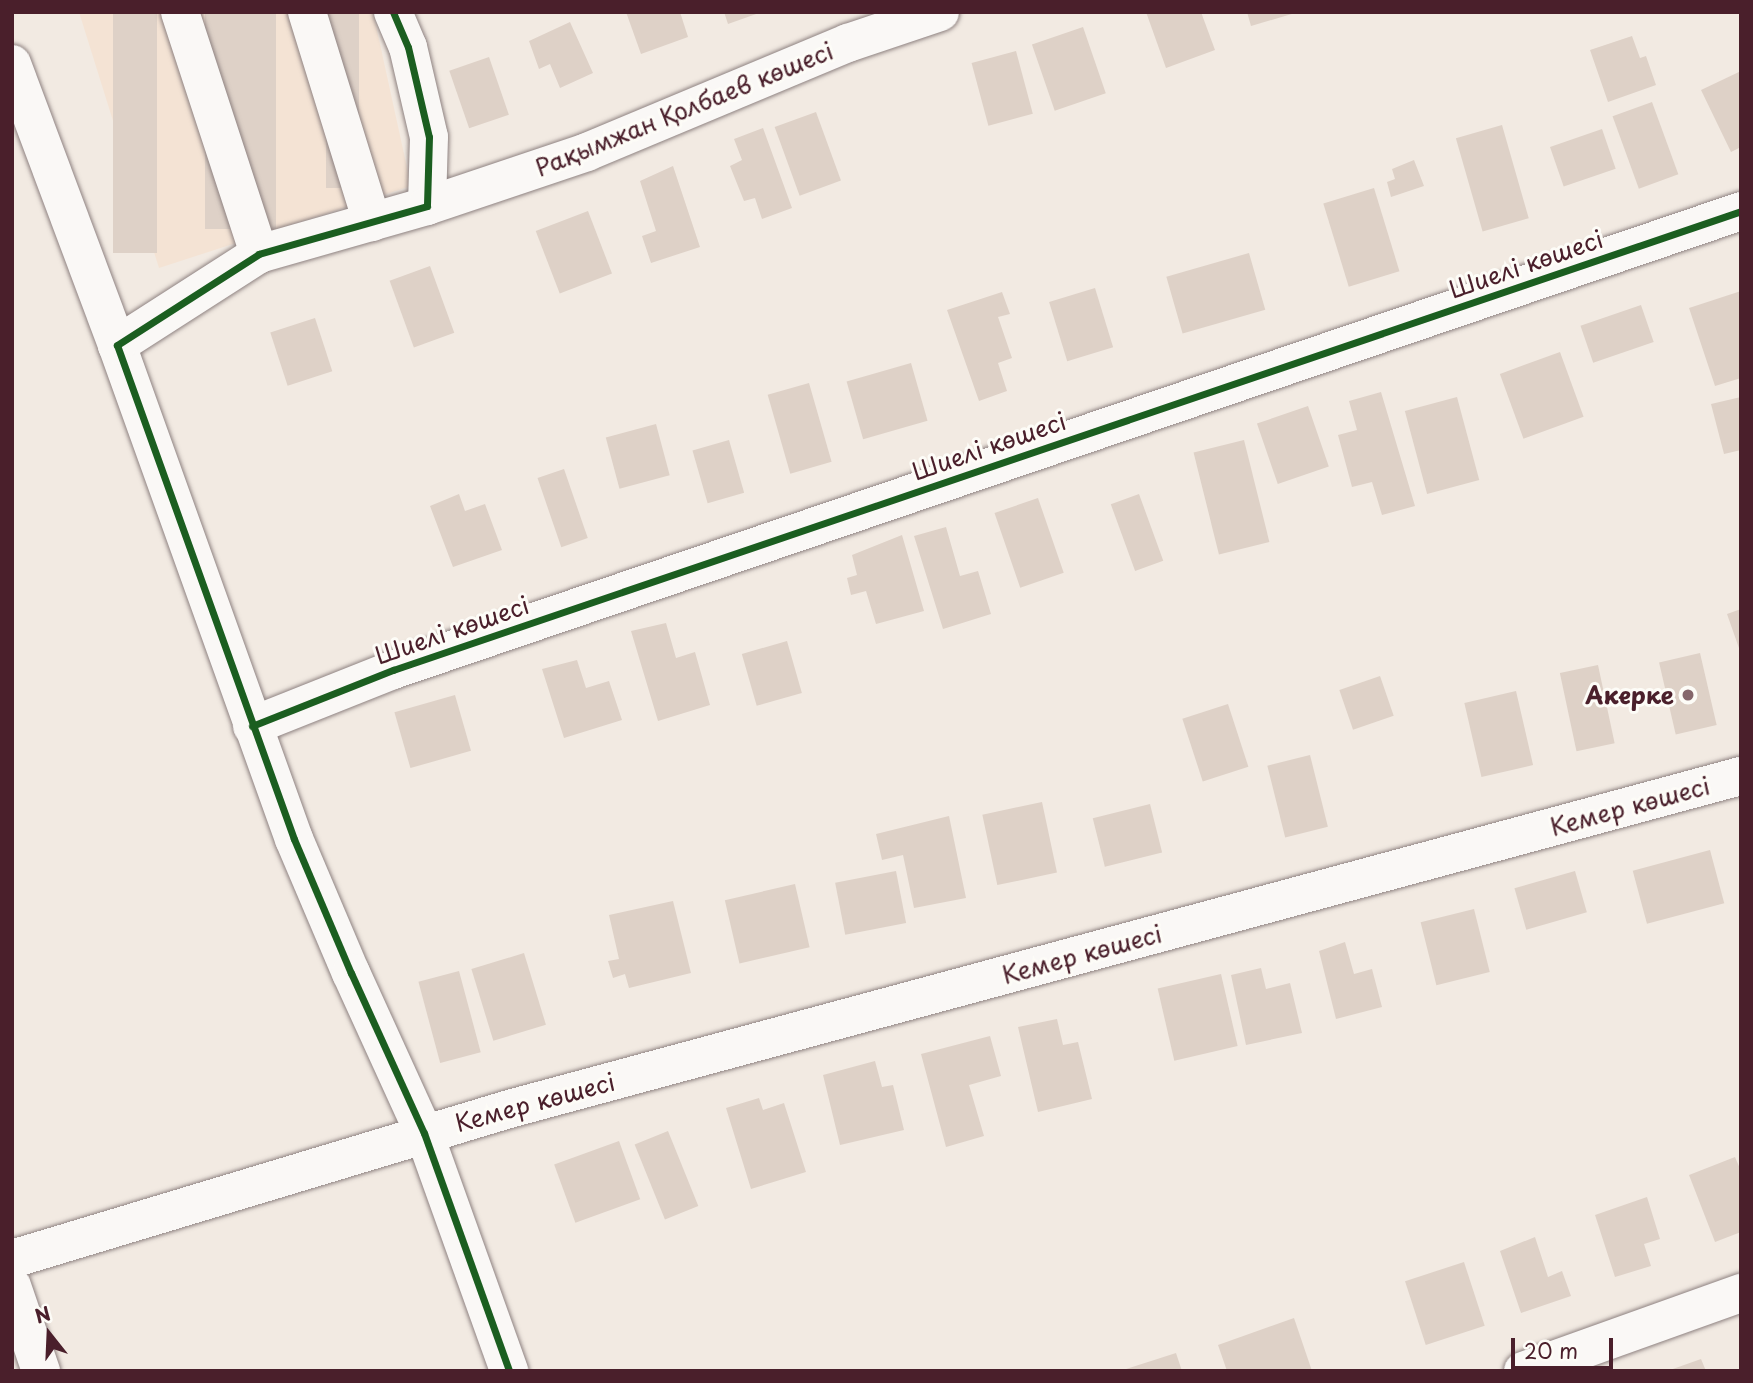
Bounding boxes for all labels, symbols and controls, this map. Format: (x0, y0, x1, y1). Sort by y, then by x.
street label: Рақымжан Қолбаев көшесі (530, 36, 838, 182)
street label: Шиелі көшесі (1445, 224, 1607, 304)
street label: Шиелі көшесі (908, 406, 1070, 486)
street label: Шиелі көшесі (371, 590, 533, 670)
place label: Акерке (1585, 681, 1674, 709)
marker: Акерке (1680, 687, 1696, 703)
street label: Кемер көшесі (1547, 771, 1713, 841)
street label: Кемер көшесі (999, 919, 1165, 989)
street label: Кемер көшесі (452, 1067, 618, 1137)
text: N (31, 1298, 54, 1330)
north arrow (14, 1299, 84, 1369)
scale bar (1515, 1324, 1616, 1368)
text: 20 m (1524, 1334, 1578, 1366)

